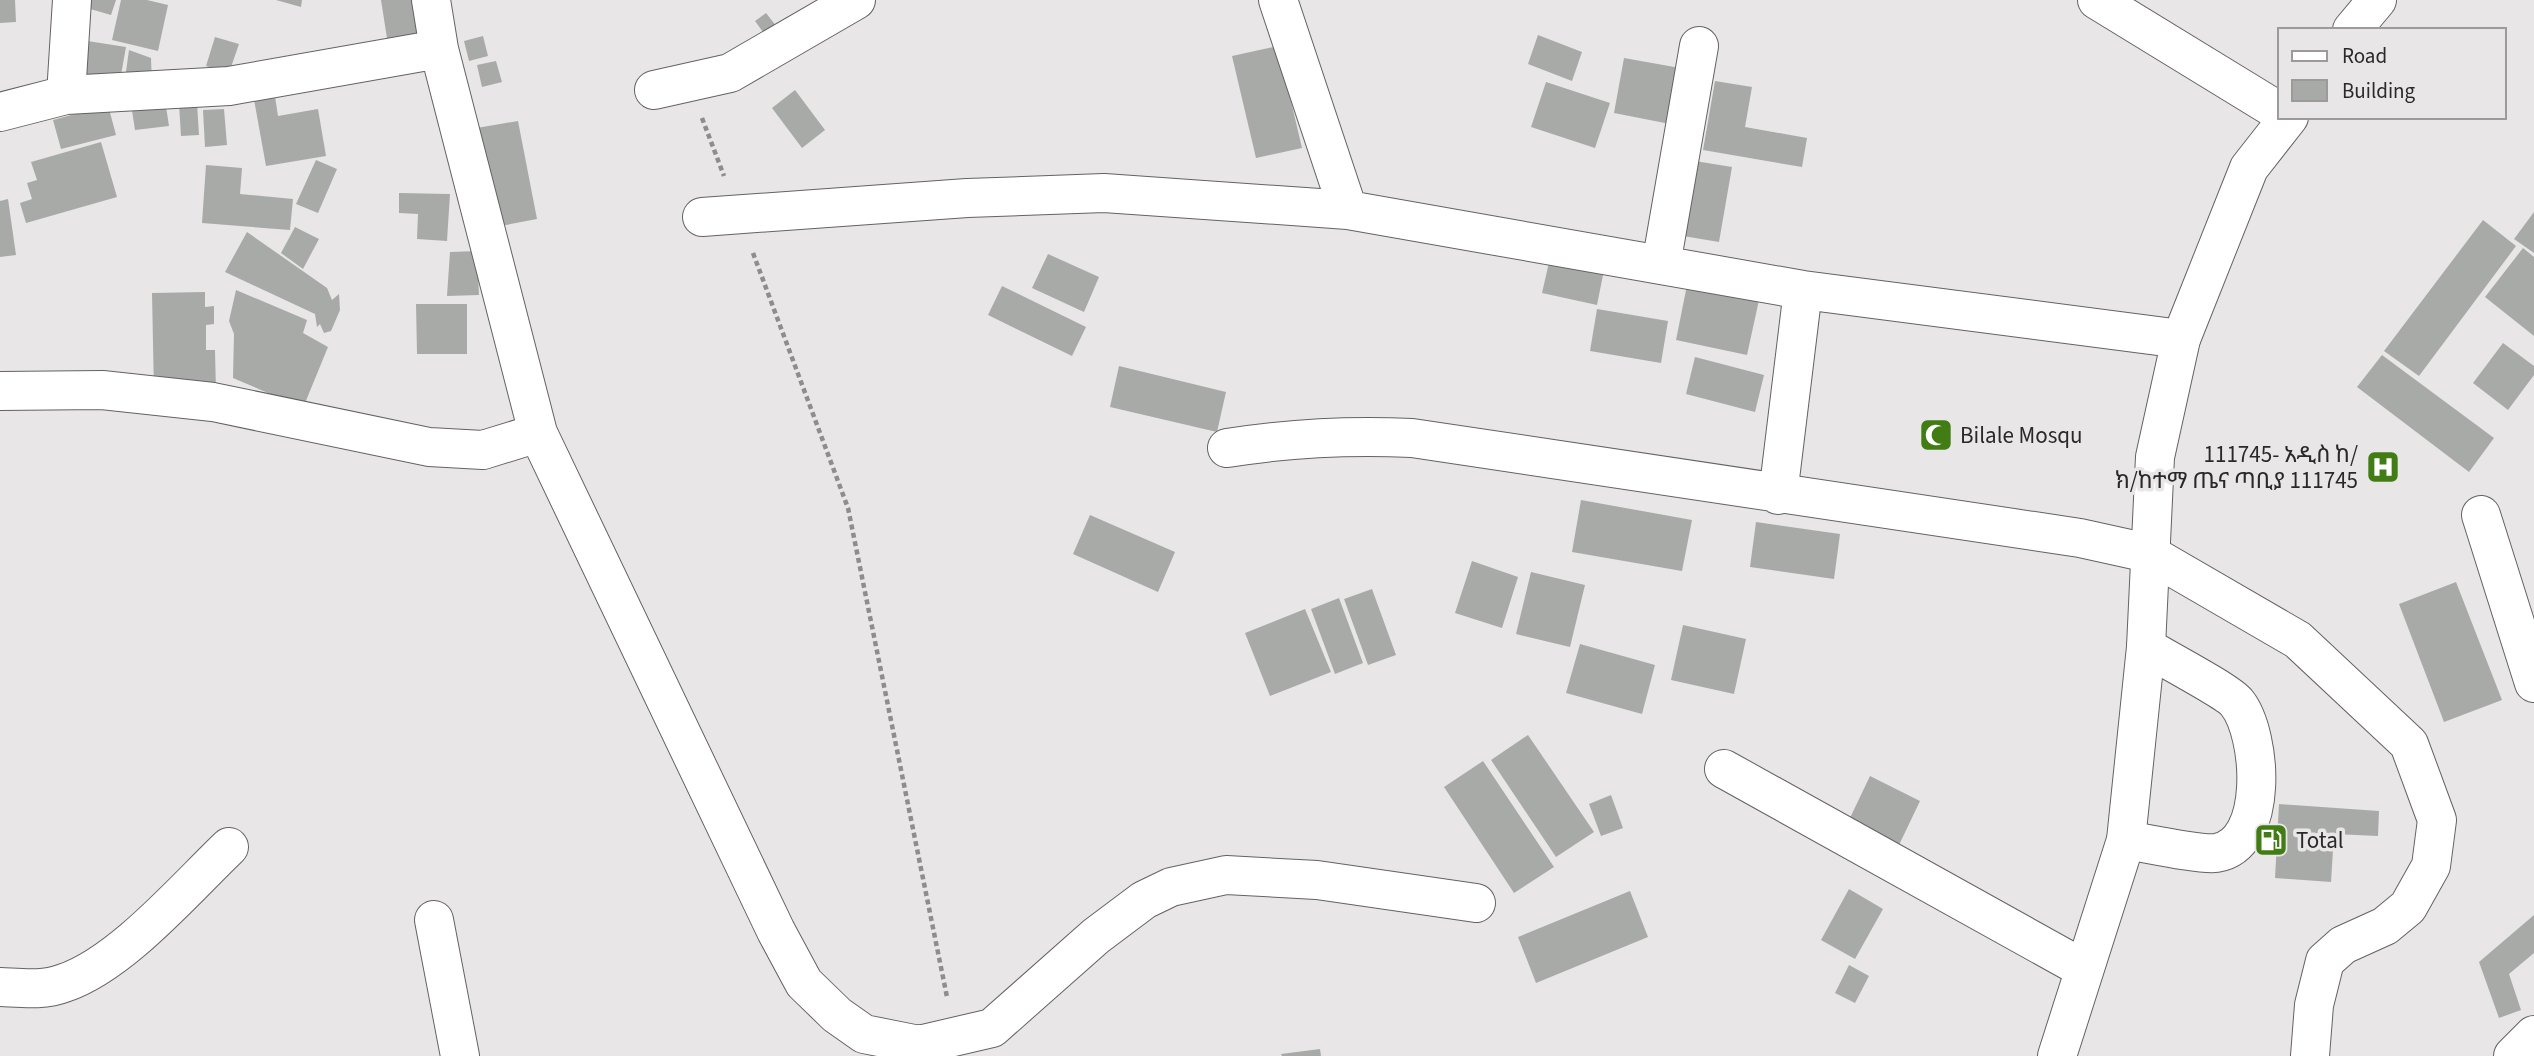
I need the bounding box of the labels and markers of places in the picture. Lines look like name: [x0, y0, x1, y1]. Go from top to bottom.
mosque icon: Bilale Mosqu: [1917, 416, 1955, 454]
place label: Bilale Mosqu: [1960, 419, 2083, 452]
place label: 111745- አዲስ ከ/ ክ/ከተማ ጤና ጣቢያ 111745: [2115, 438, 2358, 497]
hospital icon: 111745- አዲስ ከ/ ክ/ከተማ ጤና ጣቢያ 111745: [2364, 448, 2402, 486]
fuel station icon: Total: [2252, 821, 2290, 859]
place label: Total: [2296, 824, 2344, 857]

